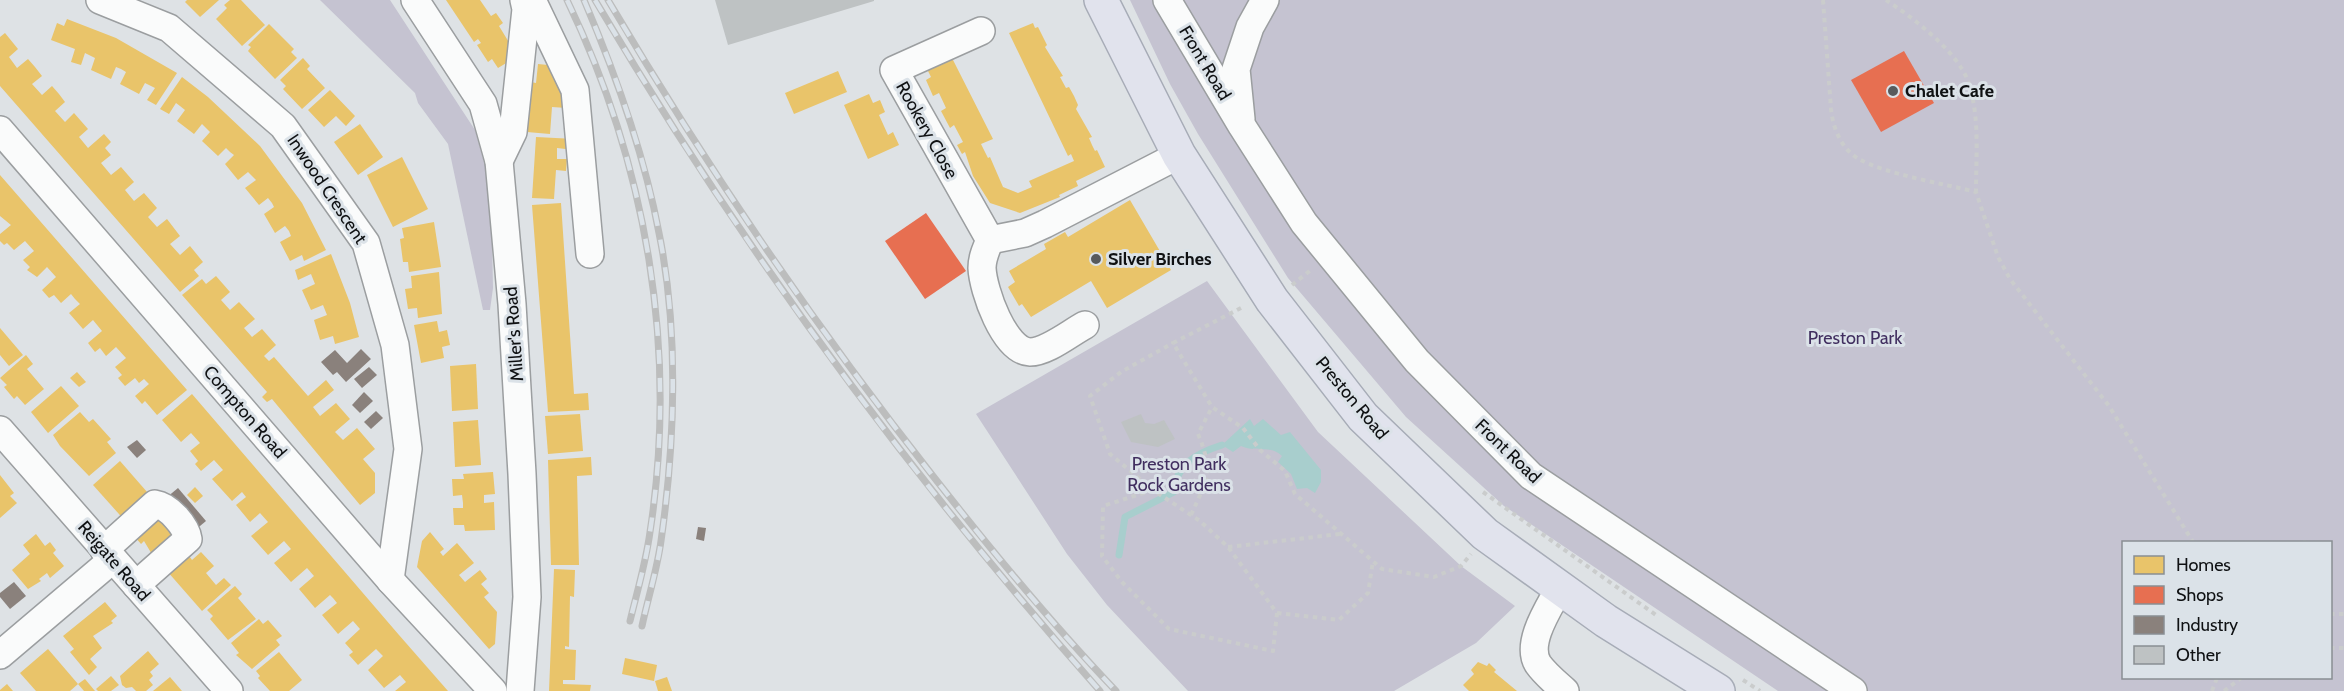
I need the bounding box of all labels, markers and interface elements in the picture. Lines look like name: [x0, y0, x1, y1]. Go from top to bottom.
street label: Front Road: [1174, 22, 1236, 104]
street label: Rookery Close: [891, 78, 963, 182]
place label: Chalet Cafe: [1905, 80, 1994, 102]
marker: Chalet Cafe: [1886, 84, 1900, 98]
street label: Inwood Crescent: [282, 130, 372, 248]
place label: Silver Birches: [1108, 248, 1212, 270]
marker: Silver Birches: [1089, 252, 1103, 266]
street label: Miller's Road: [500, 286, 528, 382]
park label: Preston Park: [1808, 327, 1903, 349]
street label: Preston Road: [1311, 352, 1393, 444]
street label: Compton Road: [199, 361, 291, 463]
street label: Front Road: [1470, 414, 1546, 488]
park label: Preston Park Rock Gardens: [1127, 453, 1231, 496]
street label: Reigate Road: [73, 516, 155, 606]
legend: [2122, 541, 2332, 679]
text: Homes: [2176, 554, 2231, 576]
text: Shops: [2176, 584, 2224, 606]
text: Industry: [2176, 614, 2238, 636]
text: Other: [2176, 644, 2221, 666]

